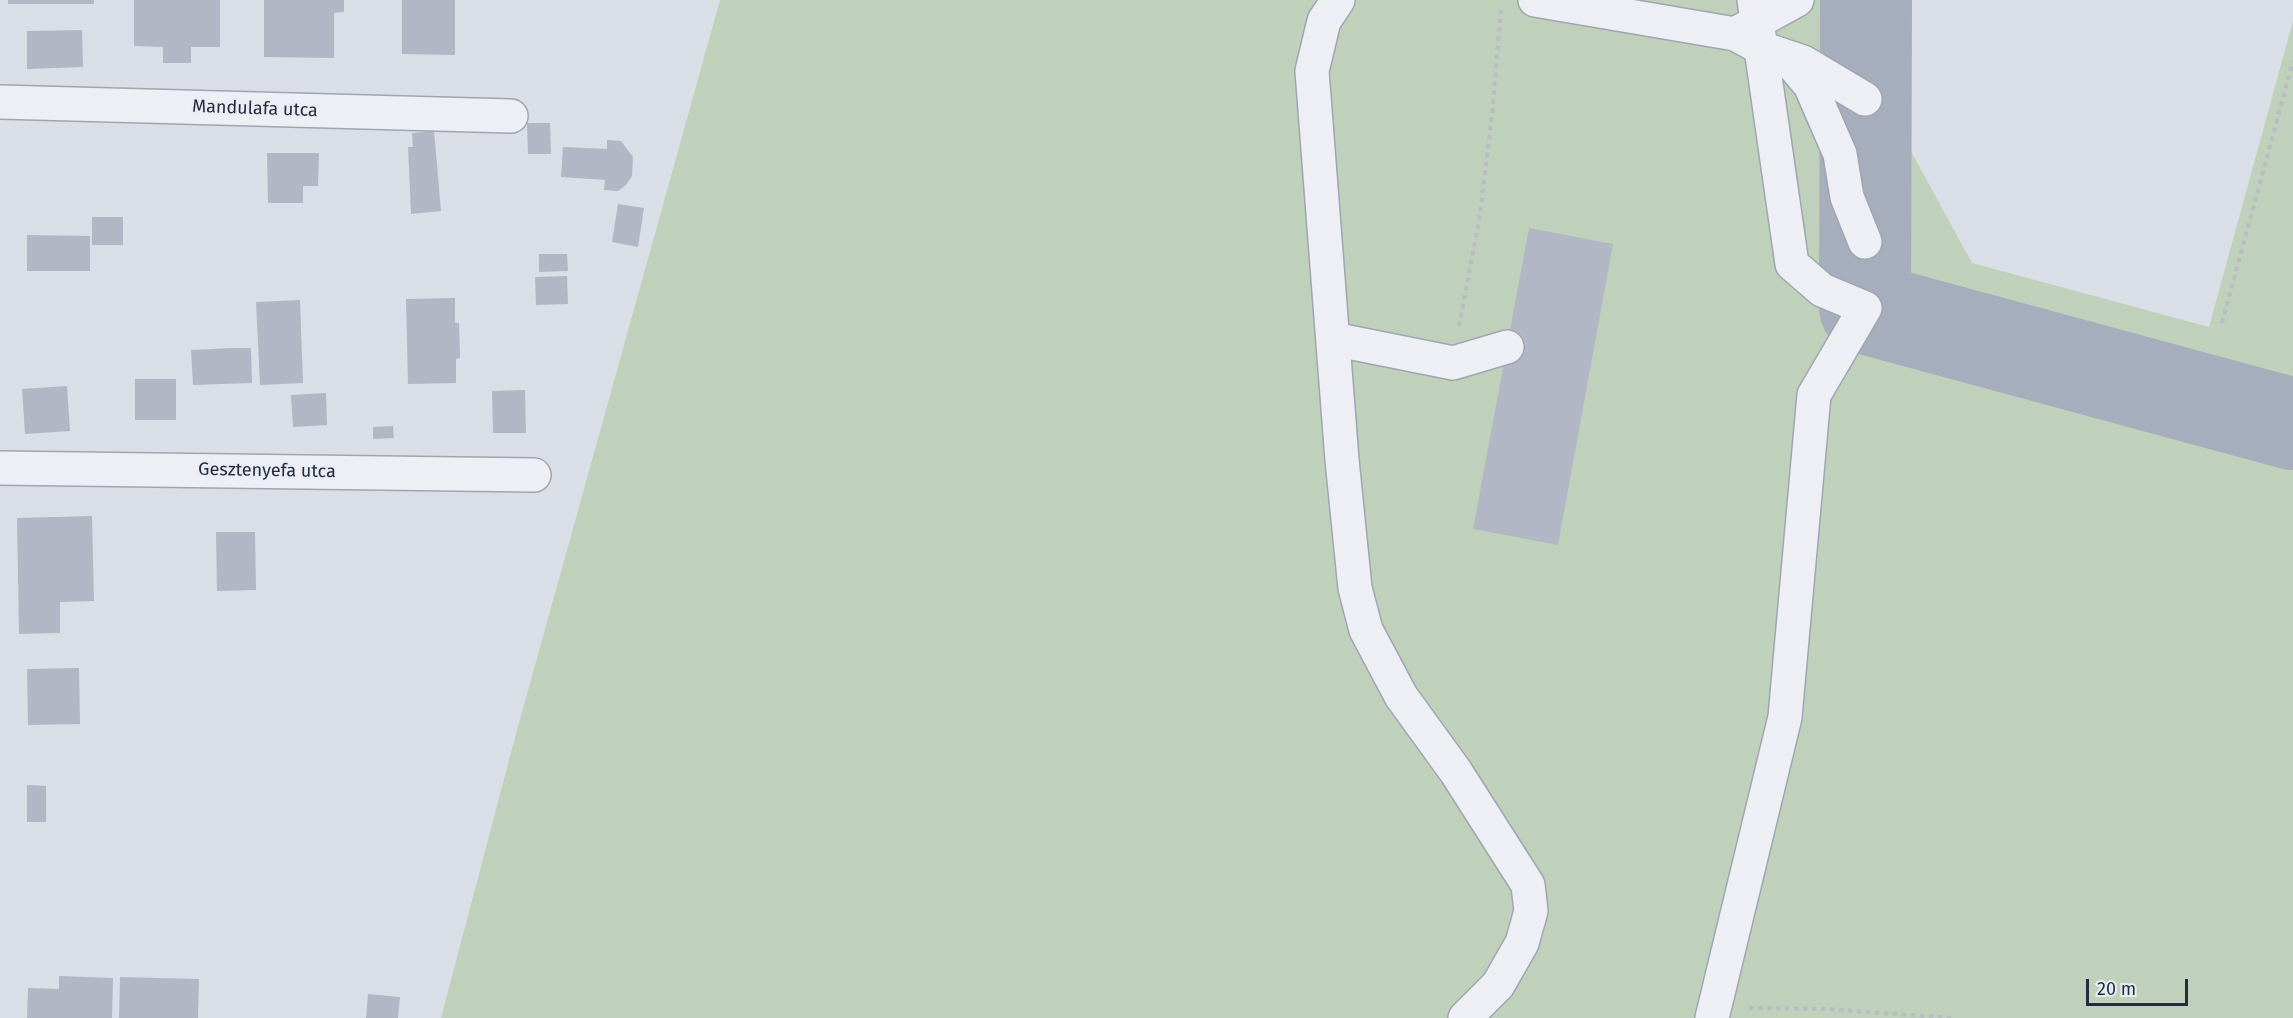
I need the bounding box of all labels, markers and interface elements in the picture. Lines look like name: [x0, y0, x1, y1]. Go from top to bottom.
street label: Mandulafa utca: [192, 96, 318, 122]
street label: Gesztenyefa utca: [198, 459, 336, 483]
scale bar: [2089, 967, 2191, 1005]
text: 20 m: [2097, 978, 2136, 1000]

